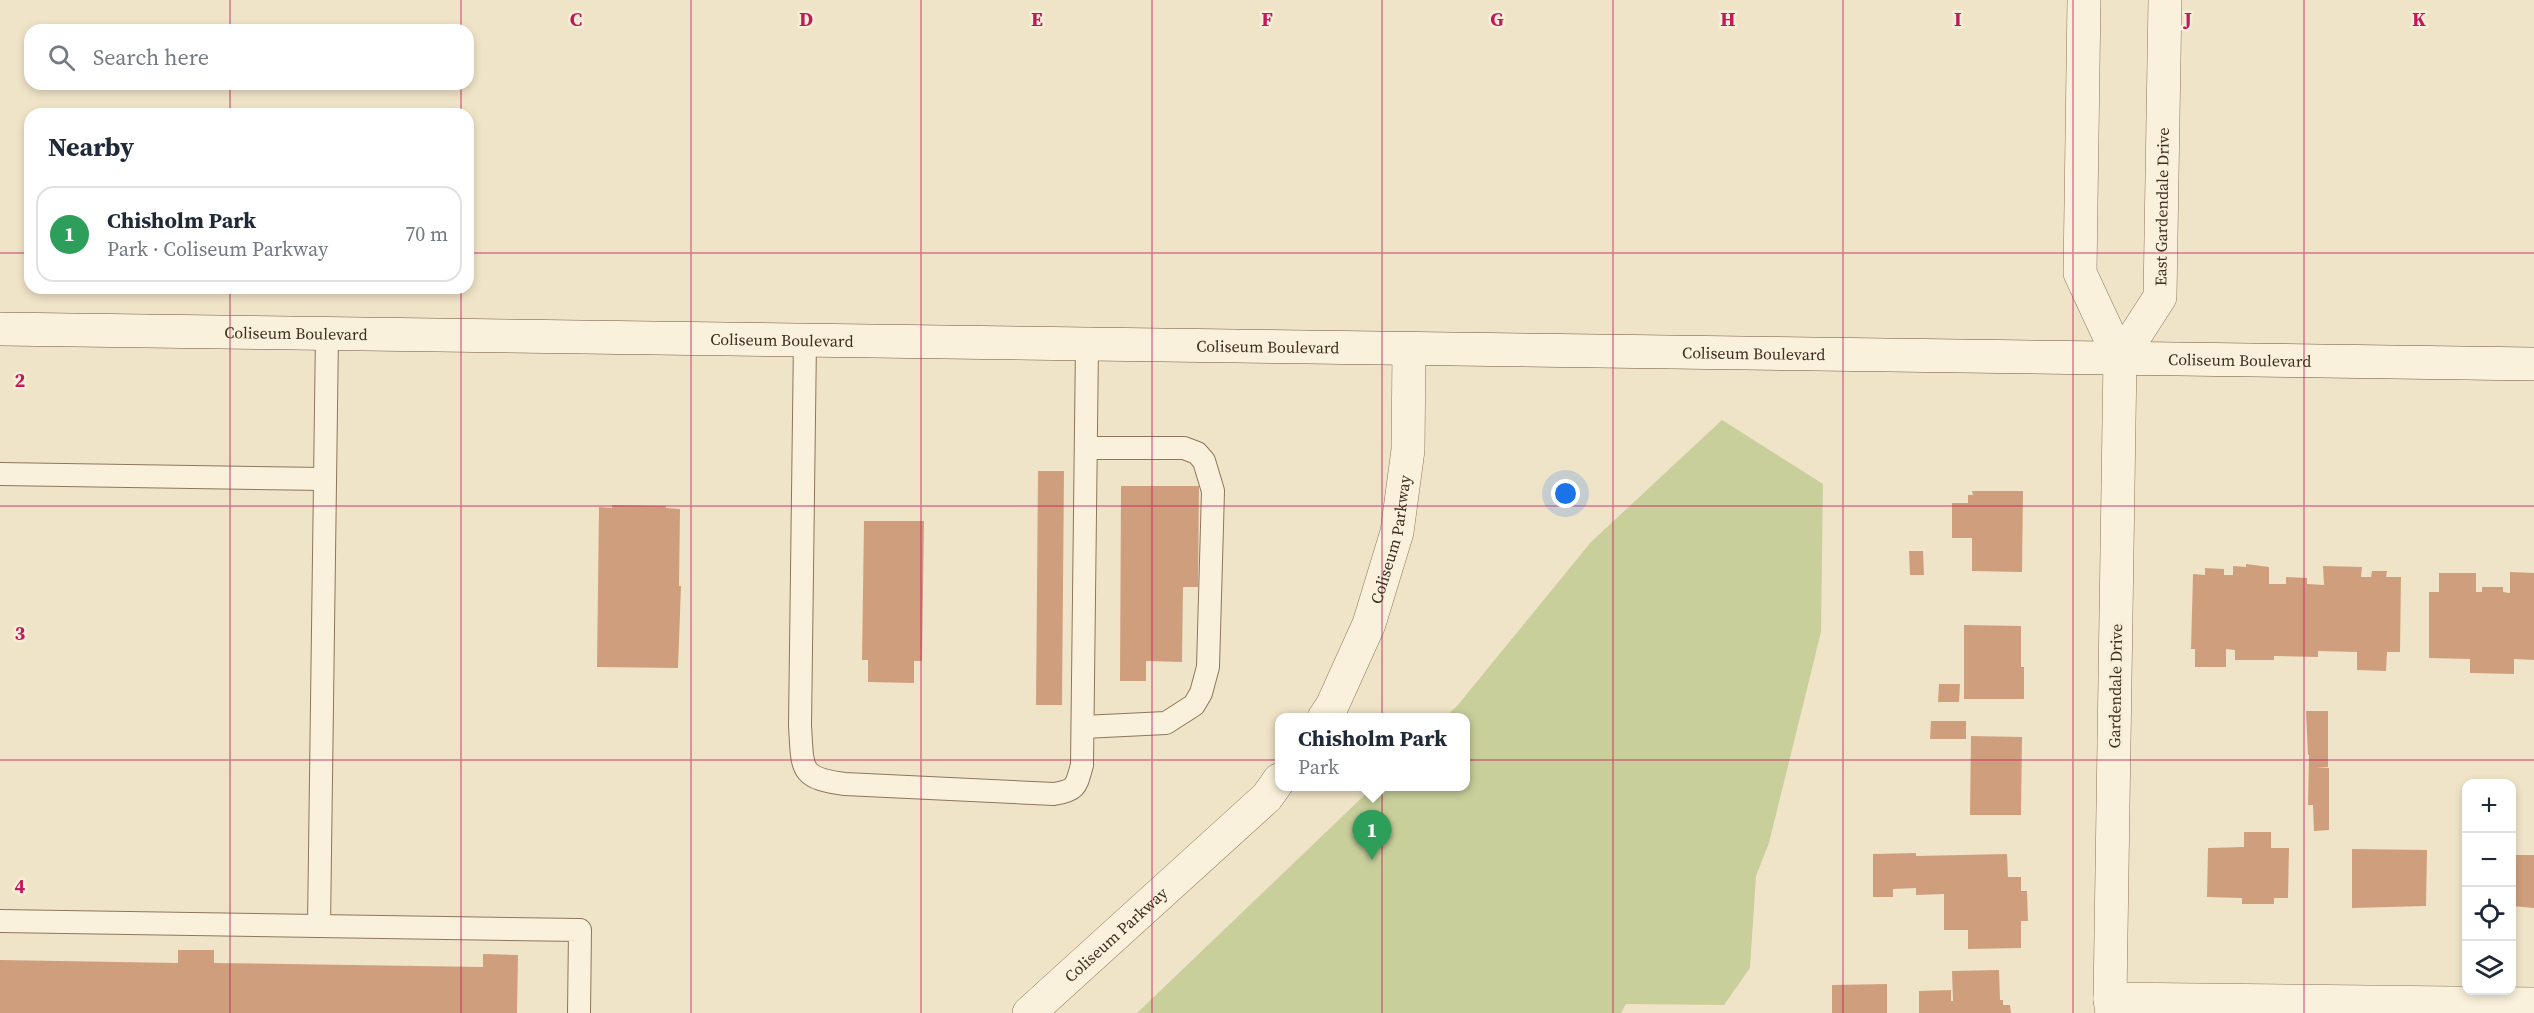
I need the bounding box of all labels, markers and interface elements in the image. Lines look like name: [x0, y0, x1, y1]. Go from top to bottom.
text: C: [570, 5, 582, 33]
text: D: [799, 5, 813, 33]
text: E: [1031, 5, 1043, 33]
text: F: [1261, 5, 1273, 33]
text: G: [1490, 5, 1504, 33]
text: H: [1720, 5, 1736, 33]
text: I: [1954, 5, 1962, 33]
text: J: [2182, 5, 2192, 33]
text: K: [2412, 5, 2426, 33]
search box: [24, 24, 474, 90]
icon: search: [45, 41, 78, 74]
text: Search here: [93, 42, 209, 72]
street label: East Gardendale Drive: [2149, 127, 2174, 286]
text: Nearby: [48, 129, 134, 165]
text: Chisholm Park: [107, 205, 256, 235]
text: 1: [64, 220, 75, 248]
text: 70 m: [405, 220, 448, 248]
text: Park · Coliseum Parkway: [107, 235, 328, 263]
street label: Coliseum Boulevard: [224, 321, 368, 345]
street label: Coliseum Boulevard: [710, 328, 854, 352]
street label: Coliseum Boulevard: [1196, 335, 1340, 359]
street label: Coliseum Boulevard: [1682, 341, 1826, 365]
street label: Coliseum Boulevard: [2168, 348, 2312, 372]
text: 2: [15, 366, 26, 394]
street label: Coliseum Parkway: [1365, 473, 1416, 606]
your location: [1551, 479, 1580, 508]
text: 3: [15, 619, 26, 647]
street label: Gardendale Drive: [2103, 623, 2127, 749]
popup: [1275, 713, 1470, 791]
text: Chisholm Park: [1298, 723, 1447, 753]
text: Park: [1298, 753, 1339, 781]
map controls: [2462, 779, 2516, 995]
button: +: [2462, 779, 2516, 833]
pin: 1: [1352, 810, 1392, 860]
button: −: [2462, 833, 2516, 887]
text: 4: [15, 872, 26, 900]
street label: Coliseum Parkway: [1059, 881, 1172, 987]
button: locate: [2462, 887, 2516, 941]
button: layers: [2462, 941, 2516, 995]

